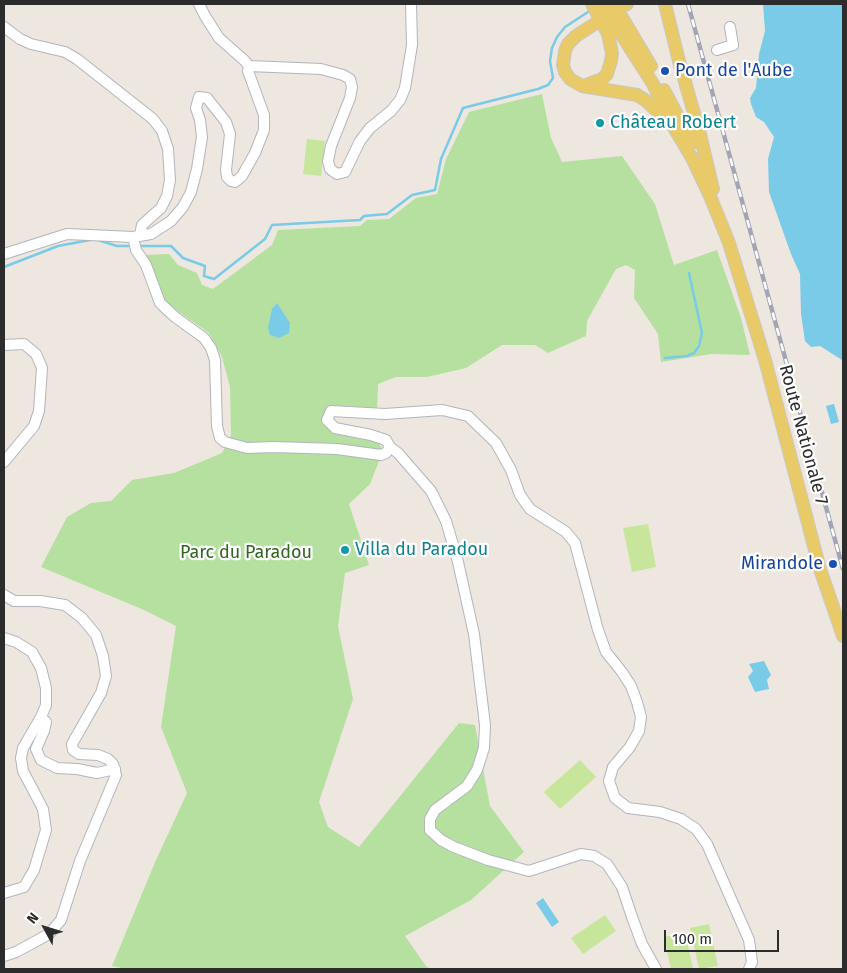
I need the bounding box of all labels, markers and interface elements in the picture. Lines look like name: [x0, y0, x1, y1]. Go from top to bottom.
place label: Pont de l'Aube: [675, 60, 792, 82]
marker: Pont de l'Aube: [659, 65, 671, 77]
place label: Château Robert: [610, 112, 736, 134]
marker: Château Robert: [594, 117, 606, 129]
street label: Route Nationale 7: [774, 362, 832, 508]
place label: Villa du Paradou: [355, 539, 488, 561]
park label: Parc du Paradou: [180, 542, 312, 564]
marker: Villa du Paradou: [339, 544, 351, 556]
place label: Mirandole: [741, 553, 823, 575]
marker: Mirandole: [827, 558, 839, 570]
north arrow: [20, 903, 70, 953]
text: N: [23, 909, 42, 927]
scale bar: [667, 920, 782, 952]
text: 100 m: [672, 930, 712, 948]

